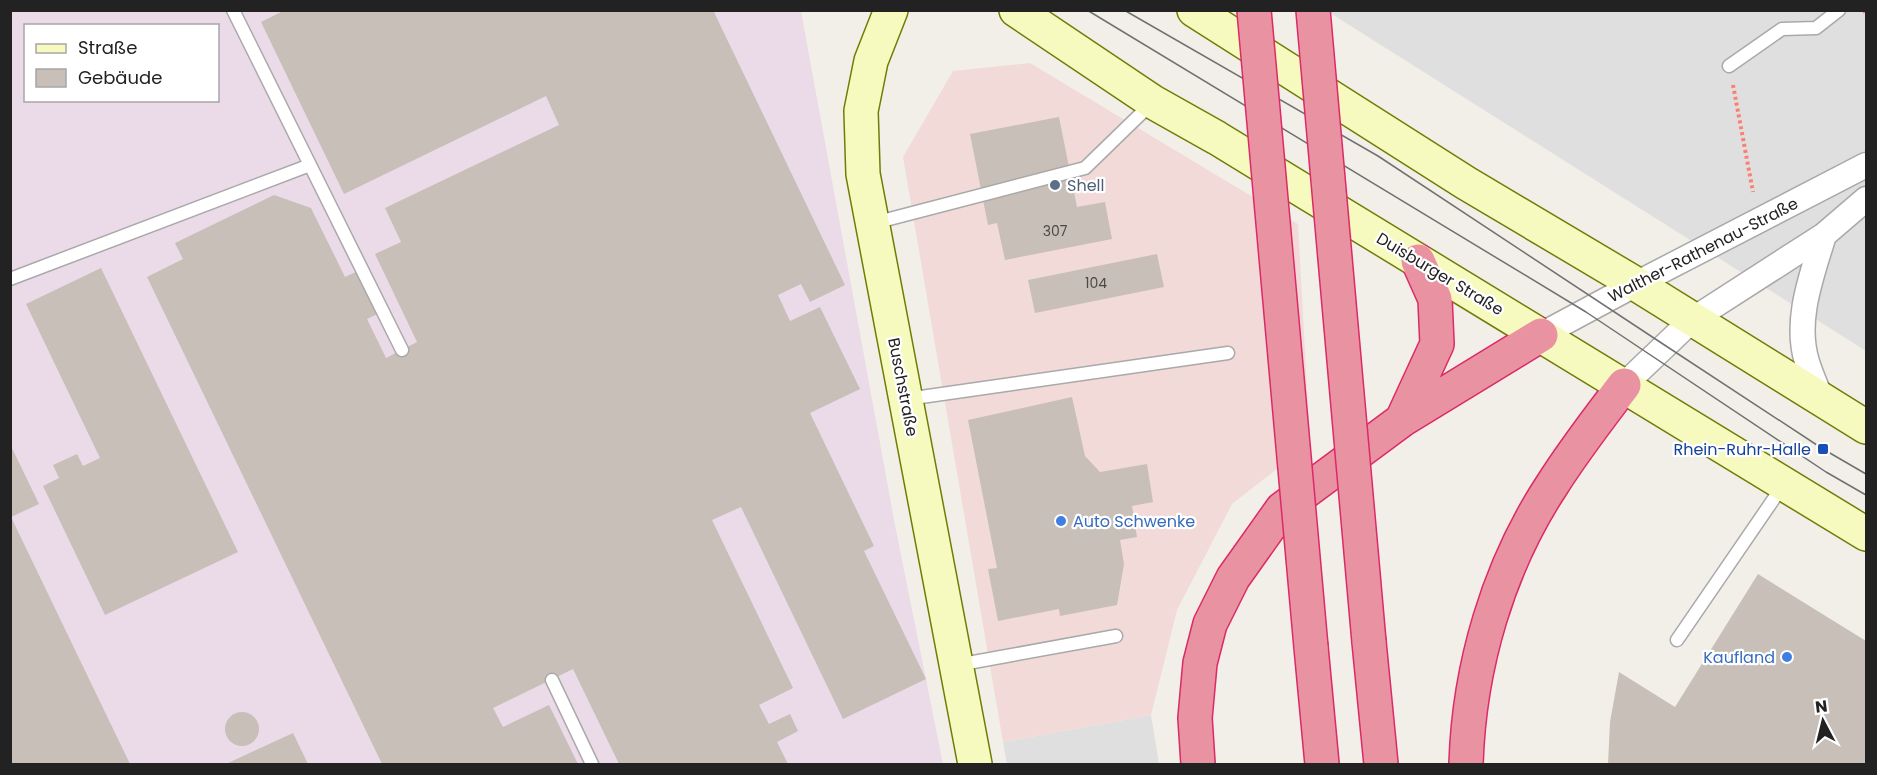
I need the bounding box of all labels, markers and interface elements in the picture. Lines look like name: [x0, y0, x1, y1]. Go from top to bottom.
legend: [24, 24, 219, 102]
text: Straße: [78, 35, 137, 60]
text: Gebäude: [78, 65, 162, 90]
place label: Shell: [1067, 174, 1104, 197]
marker: Shell: [1048, 178, 1062, 192]
street label: Walther-Rathenau-Straße: [1604, 192, 1802, 308]
house number: 307: [1043, 221, 1068, 241]
street label: Duisburger Straße: [1372, 227, 1508, 321]
house number: 104: [1085, 273, 1107, 293]
street label: Buschstraße: [882, 336, 924, 438]
place label: Rhein-Ruhr-Halle: [1673, 438, 1811, 461]
marker: Rhein-Ruhr-Halle: [1816, 442, 1830, 456]
place label: Auto Schwenke: [1073, 510, 1195, 533]
marker: Auto Schwenke: [1054, 514, 1068, 528]
place label: Kaufland: [1703, 646, 1775, 669]
marker: Kaufland: [1780, 650, 1794, 664]
north arrow: [1793, 691, 1853, 751]
text: N: [1814, 694, 1829, 719]

